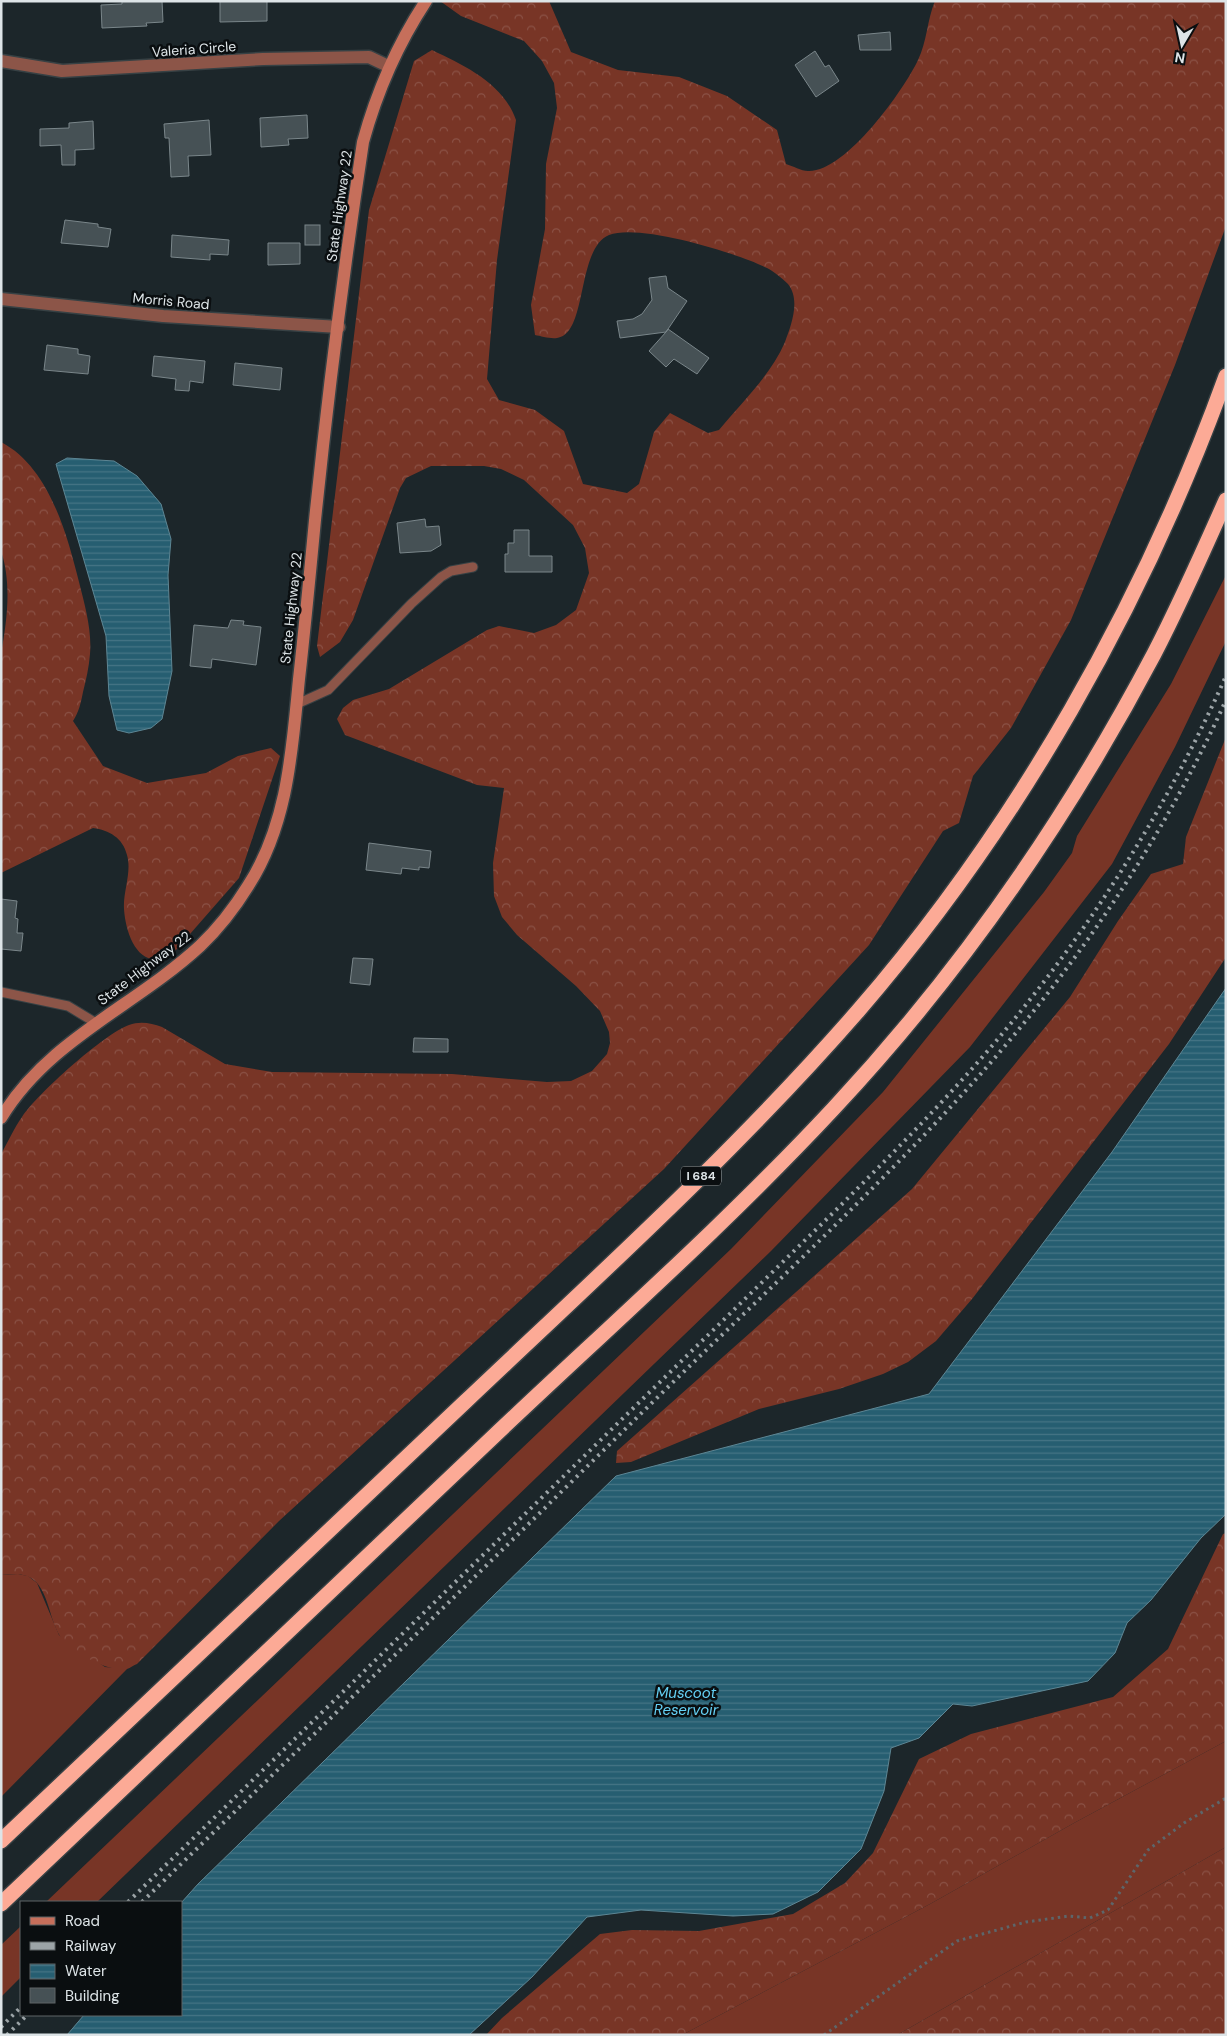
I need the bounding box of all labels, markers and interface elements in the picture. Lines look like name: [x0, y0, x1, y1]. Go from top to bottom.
north arrow: [1157, 20, 1207, 70]
street label: Valeria Circle: [151, 37, 237, 61]
text: N: [1174, 48, 1186, 68]
street label: State Highway 22: [322, 149, 356, 263]
street label: Morris Road: [132, 289, 210, 313]
street label: State Highway 22: [276, 551, 306, 665]
street label: State Highway 22: [94, 927, 194, 1009]
road number: I 684: [681, 1166, 721, 1186]
water label: Muscoot Reservoir: [654, 1683, 719, 1720]
legend: [20, 1901, 182, 2016]
text: Road: [65, 1911, 100, 1931]
text: Railway: [65, 1936, 117, 1956]
text: Water: [65, 1961, 107, 1981]
text: Building: [65, 1986, 120, 2006]

